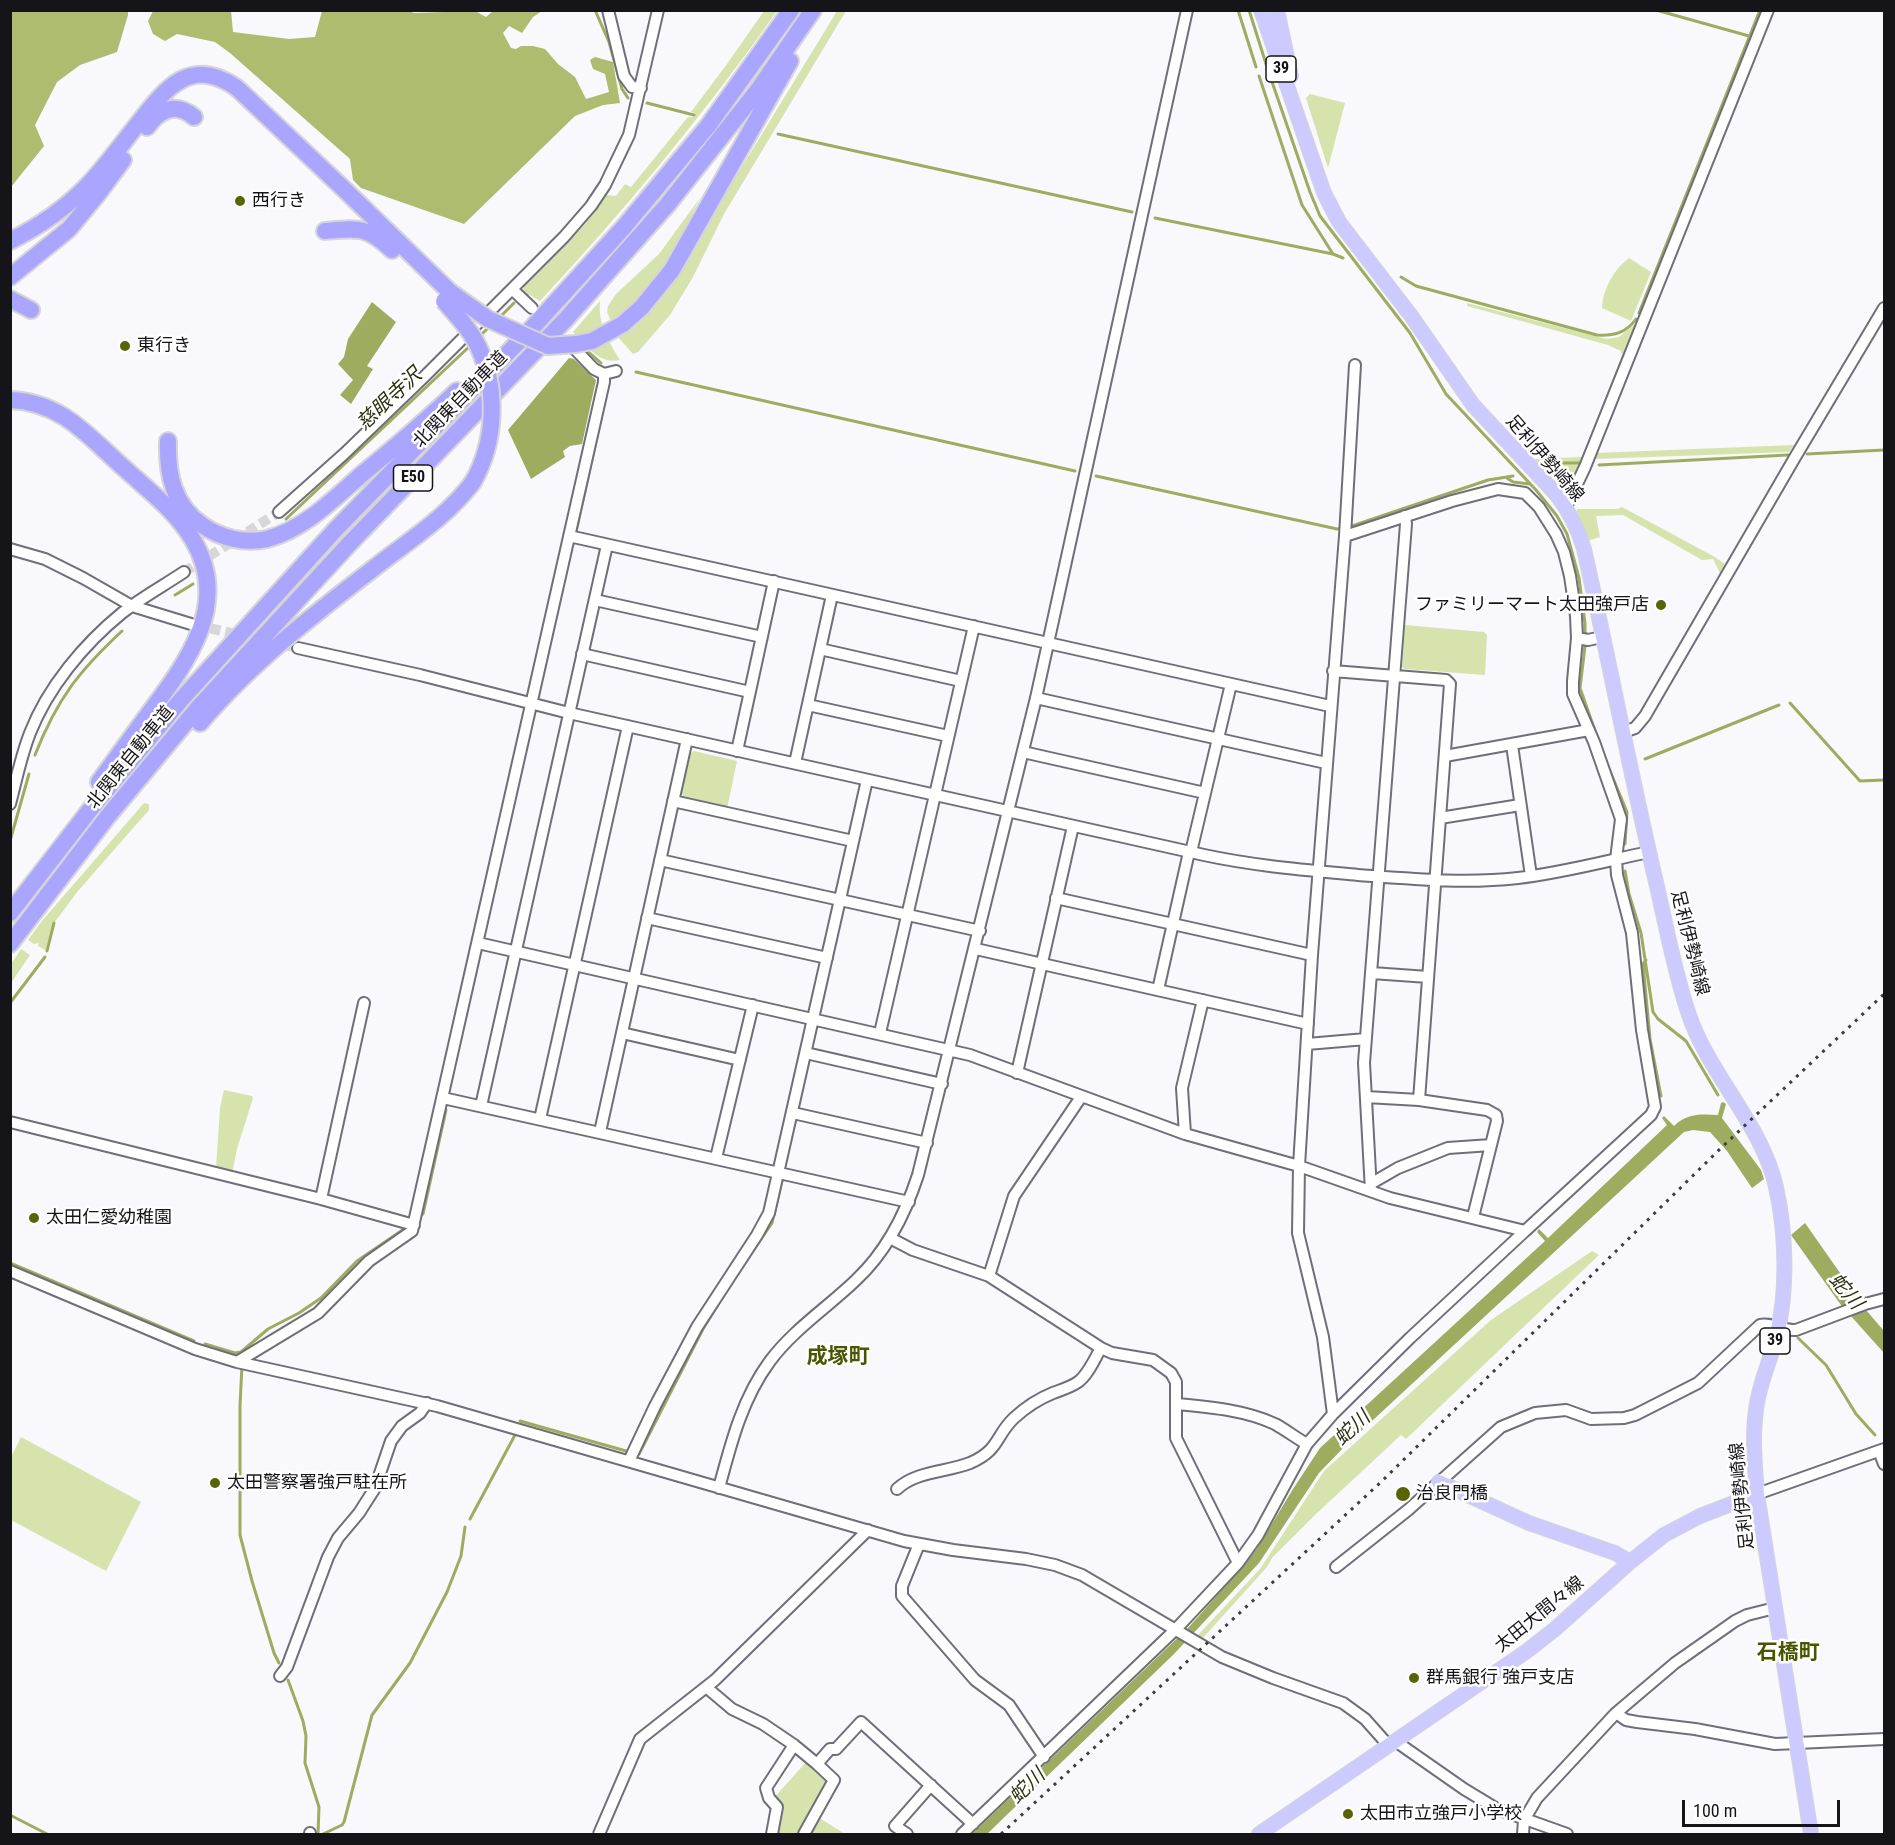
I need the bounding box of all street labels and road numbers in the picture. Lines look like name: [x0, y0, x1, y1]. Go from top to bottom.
road number: 39: [1266, 56, 1296, 82]
street label: 北関東自動車道: [409, 347, 513, 453]
street label: 足利伊勢崎線: [1500, 411, 1588, 507]
road number: E50: [394, 465, 432, 491]
street label: 北関東自動車道: [83, 702, 179, 814]
street label: 足利伊勢崎線: [1665, 888, 1713, 998]
road number: 39: [1760, 1328, 1790, 1354]
street label: 足利伊勢崎線: [1727, 1441, 1759, 1551]
street label: 太田大間々線: [1491, 1573, 1589, 1657]

